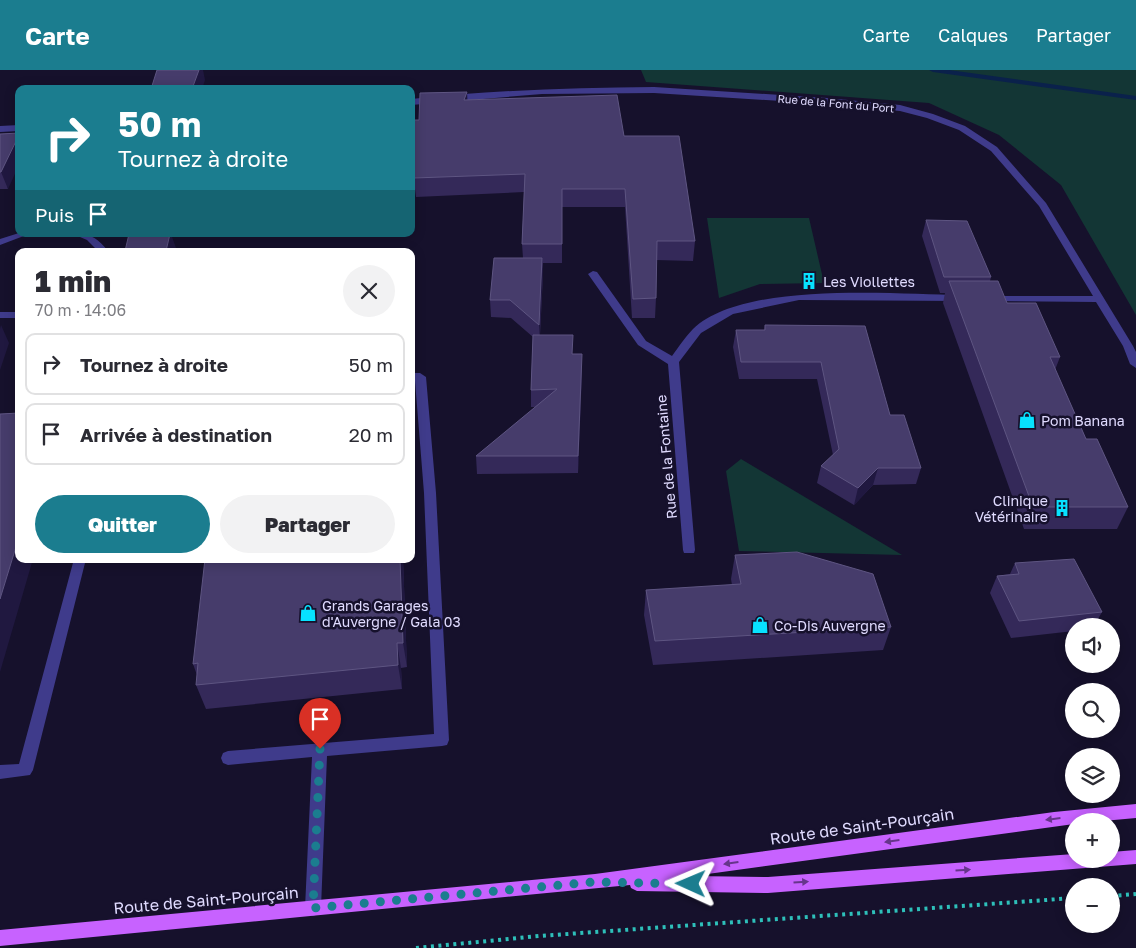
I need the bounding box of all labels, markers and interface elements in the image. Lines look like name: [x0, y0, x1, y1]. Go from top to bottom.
text: Carte: [25, 21, 90, 50]
text: Carte: [863, 24, 910, 46]
text: Calques: [938, 24, 1008, 46]
text: Partager: [1036, 24, 1111, 46]
street label: Rue de la Font du Port: [777, 91, 895, 115]
text: 50 m: [118, 103, 201, 145]
icon: right: [35, 105, 100, 170]
text: Tournez à droite: [118, 145, 288, 172]
icon: arrive: [84, 200, 112, 228]
text: Puis: [35, 203, 74, 226]
text: 1 min: [35, 263, 111, 299]
button: close: [343, 265, 395, 317]
building icon: Les Viollettes: [799, 271, 819, 291]
place label: Les Viollettes: [823, 273, 915, 290]
text: 70 m · 14:06: [35, 300, 126, 320]
icon: right: [37, 350, 65, 378]
text: Tournez à droite: [80, 353, 228, 376]
text: 50 m: [349, 353, 393, 376]
street label: Rue de la Fontaine: [652, 394, 680, 520]
shop icon: Pom Banana: [1017, 410, 1037, 430]
place label: Pom Banana: [1041, 412, 1125, 429]
icon: arrive: [37, 420, 65, 448]
text: Arrivée à destination: [80, 423, 272, 446]
text: 20 m: [349, 423, 393, 446]
place label: Clinique Vétérinaire: [975, 492, 1048, 525]
button: Quitter: [35, 495, 210, 553]
button: Partager: [220, 495, 395, 553]
building icon: Clinique Vétérinaire: [1052, 498, 1072, 518]
place label: Grands Garages d'Auvergne / Gala 03: [322, 597, 461, 630]
shop icon: Grands Garages d'Auvergne / Gala 03: [298, 603, 318, 623]
shop icon: Co-Dis Auvergne: [750, 615, 770, 635]
place label: Co-Dis Auvergne: [774, 617, 886, 634]
map controls: [1065, 618, 1120, 933]
button: sound: [1065, 618, 1120, 673]
button: search: [1065, 683, 1120, 738]
pin: [299, 698, 341, 749]
icon: arrive: [306, 705, 334, 733]
button: layers: [1065, 748, 1120, 803]
street label: Route de Saint-Pourçain: [769, 803, 955, 849]
button: +: [1065, 813, 1120, 868]
one-way arrow: [1044, 815, 1060, 823]
one-way arrow: [883, 837, 899, 845]
position arrow: [664, 857, 716, 909]
one-way arrow: [722, 860, 738, 868]
one-way arrow: [955, 865, 971, 873]
one-way arrow: [793, 878, 809, 886]
button: −: [1065, 878, 1120, 933]
street label: Route de Saint-Pourçain: [113, 882, 299, 918]

